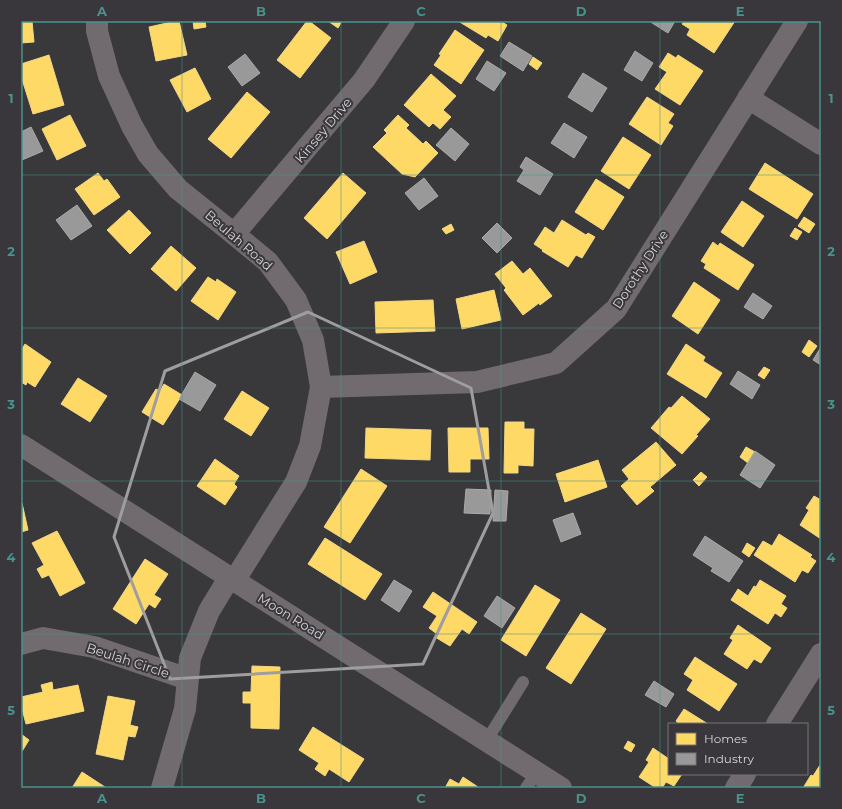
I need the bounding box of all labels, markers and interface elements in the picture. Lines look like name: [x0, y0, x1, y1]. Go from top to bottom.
text: A: [96, 3, 108, 19]
text: B: [256, 3, 266, 19]
text: C: [416, 3, 426, 19]
text: D: [576, 3, 587, 19]
text: E: [736, 3, 745, 19]
text: 1: [8, 90, 14, 106]
text: 1: [828, 90, 834, 106]
street label: Kinsey Drive: [291, 94, 355, 166]
street label: Beulah Road: [202, 206, 276, 274]
street label: Dorothy Drive: [609, 227, 671, 311]
text: 2: [7, 243, 15, 259]
text: 2: [827, 243, 835, 259]
text: 3: [6, 396, 15, 412]
text: 3: [826, 396, 835, 412]
text: 4: [7, 549, 16, 565]
text: 4: [827, 549, 836, 565]
street label: Moon Road: [255, 589, 327, 643]
street label: Beulah Circle: [85, 639, 172, 681]
text: 5: [7, 702, 15, 718]
text: 5: [827, 702, 835, 718]
legend: [668, 723, 808, 775]
text: Homes: [704, 731, 747, 746]
text: Industry: [704, 751, 754, 766]
text: A: [96, 790, 108, 806]
text: B: [256, 790, 266, 806]
text: C: [416, 790, 426, 806]
text: D: [576, 790, 587, 806]
text: E: [736, 790, 745, 806]

